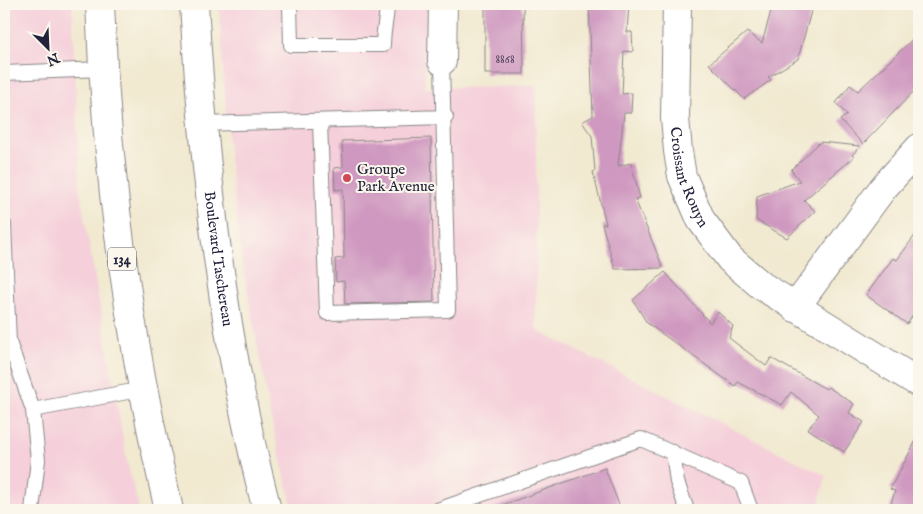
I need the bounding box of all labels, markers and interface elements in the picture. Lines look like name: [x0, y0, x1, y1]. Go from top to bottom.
north arrow: [22, 22, 72, 72]
text: N: [44, 48, 63, 70]
house number: 8868: [495, 52, 515, 67]
street label: Croissant Rouyn: [666, 126, 712, 231]
place label: Groupe Park Avenue: [357, 160, 435, 196]
marker: Groupe Park Avenue: [341, 172, 353, 184]
street label: Boulevard Taschereau: [200, 190, 237, 328]
road number: 134: [108, 248, 136, 270]

